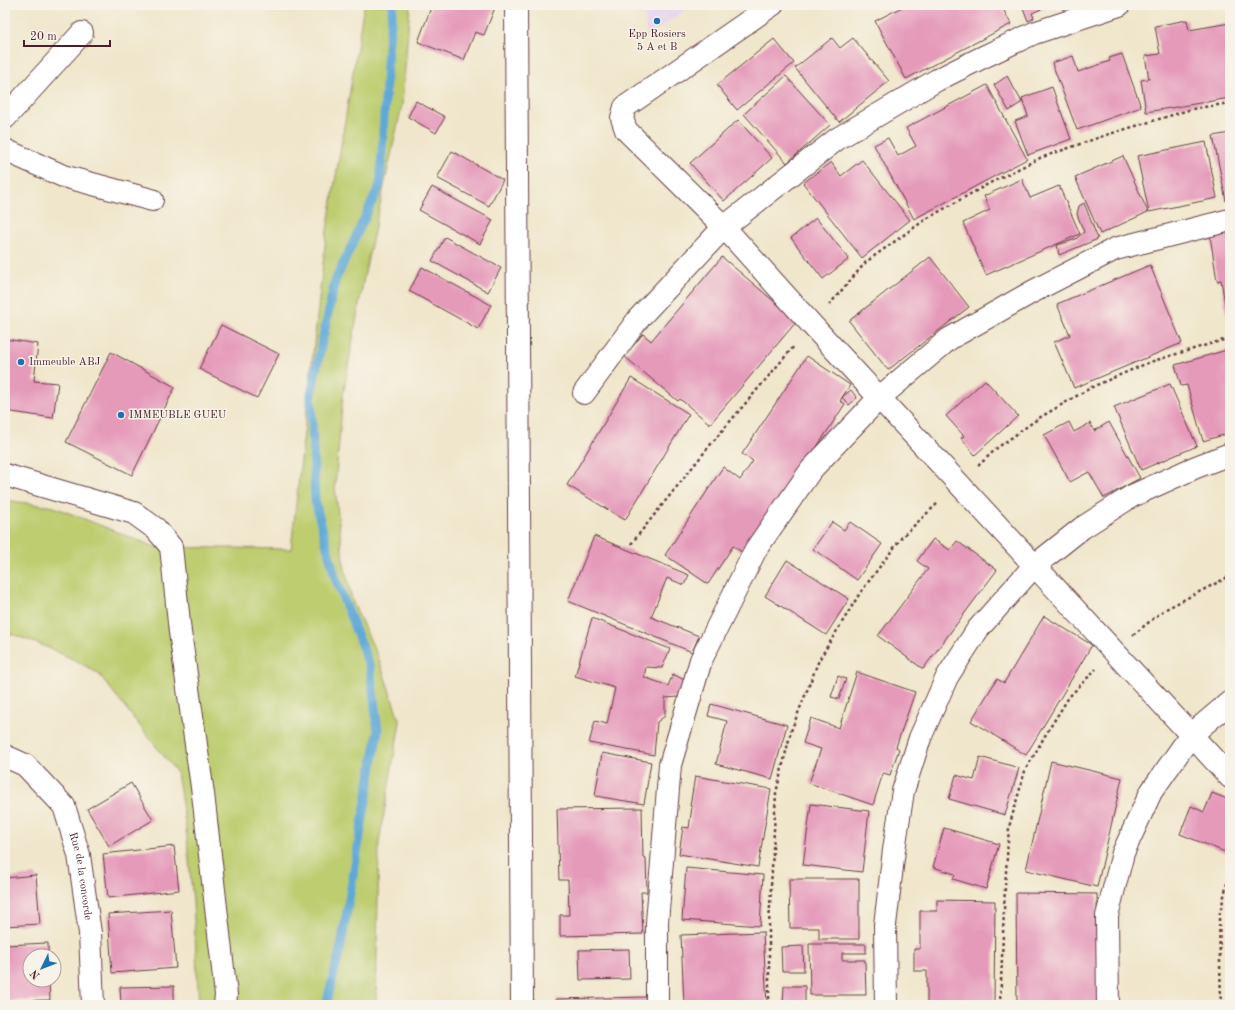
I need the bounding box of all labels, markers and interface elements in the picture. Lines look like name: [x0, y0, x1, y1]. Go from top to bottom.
marker: Epp Rosiers 5 A et B: [652, 16, 662, 26]
scale bar: [24, 22, 110, 48]
place label: Epp Rosiers 5 A et B: [628, 29, 686, 53]
text: 20 m: [30, 31, 57, 43]
marker: Immeuble ABJ: [16, 357, 26, 367]
place label: Immeuble ABJ: [29, 357, 100, 368]
marker: IMMEUBLE GUEU: [116, 410, 126, 420]
place label: IMMEUBLE GUEU: [129, 410, 227, 421]
street label: Rue de la concorde: [67, 831, 94, 921]
north arrow: [22, 948, 62, 988]
text: N: [28, 967, 43, 981]

